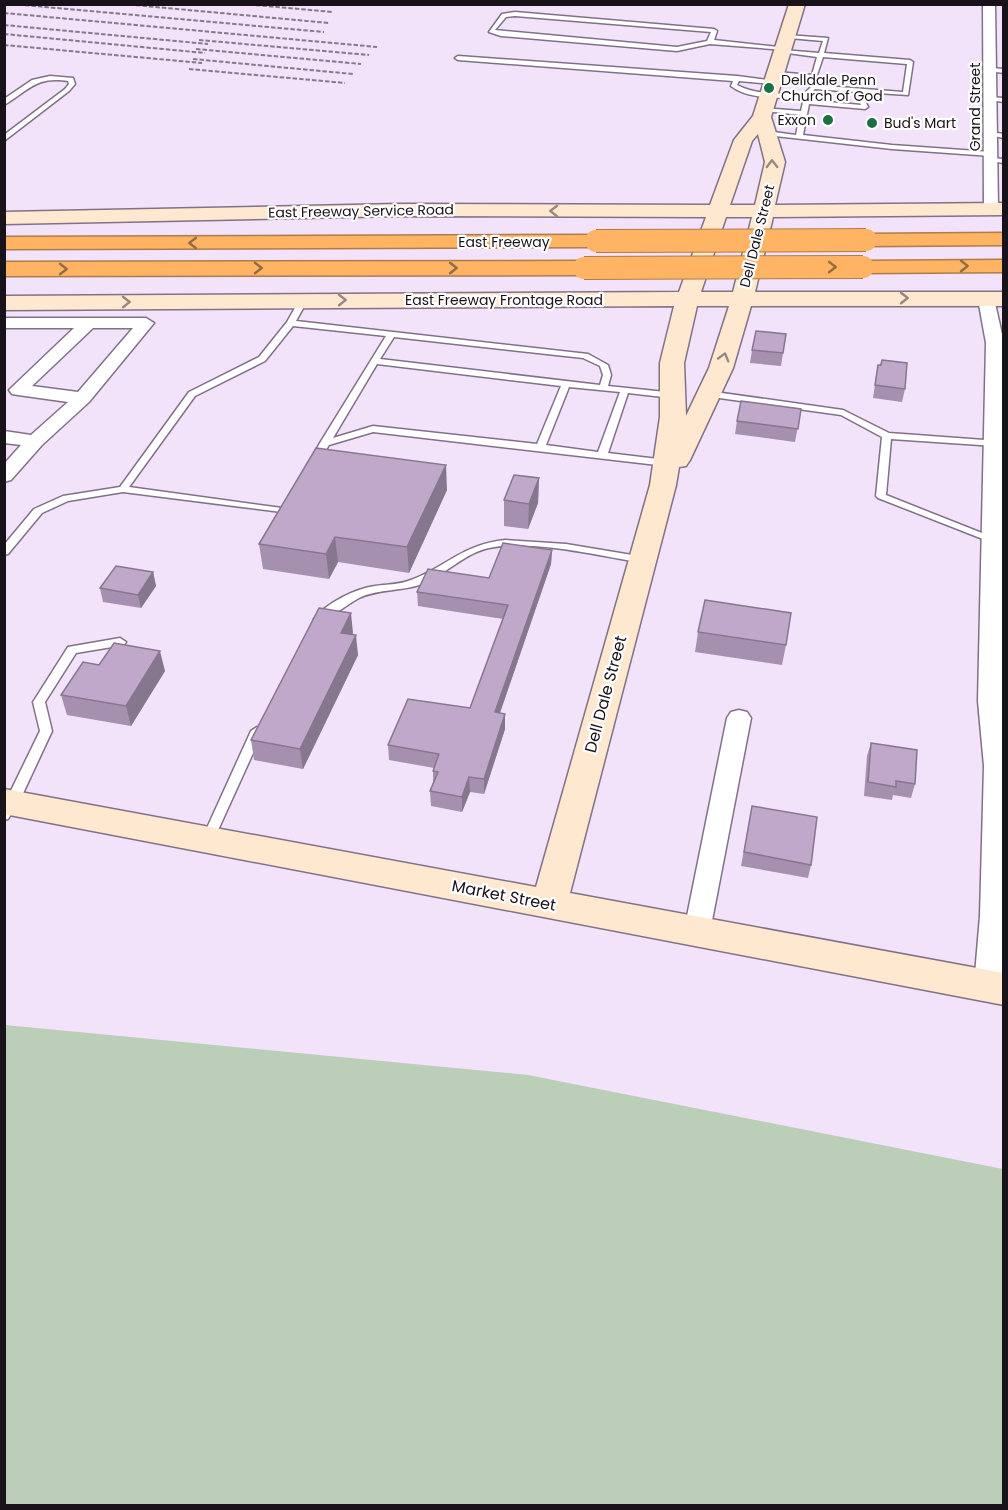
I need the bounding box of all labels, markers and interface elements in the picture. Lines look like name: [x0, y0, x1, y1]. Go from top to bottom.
street label: Grand Street: [965, 63, 985, 151]
place label: Delldale Penn Church of God: [781, 70, 883, 106]
marker: Delldale Penn Church of God: [762, 81, 776, 95]
place label: Exxon: [777, 110, 816, 130]
marker: Exxon: [821, 113, 835, 127]
place label: Bud's Mart: [884, 113, 956, 133]
marker: Bud's Mart: [865, 116, 879, 130]
one-way arrow: [766, 159, 779, 168]
street label: Dell Dale Street: [735, 182, 779, 290]
street label: East Freeway Service Road: [268, 199, 454, 223]
one-way arrow: [549, 205, 558, 217]
street label: East Freeway: [458, 232, 550, 252]
one-way arrow: [188, 237, 197, 249]
one-way arrow: [959, 260, 968, 272]
one-way arrow: [827, 261, 836, 273]
one-way arrow: [253, 262, 262, 274]
one-way arrow: [448, 262, 457, 274]
one-way arrow: [58, 263, 67, 275]
street label: East Freeway Frontage Road: [405, 290, 603, 310]
one-way arrow: [899, 292, 908, 304]
one-way arrow: [337, 294, 346, 306]
one-way arrow: [121, 296, 130, 308]
one-way arrow: [717, 352, 729, 362]
street label: Dell Dale Street: [579, 633, 632, 755]
street label: Market Street: [450, 874, 558, 917]

